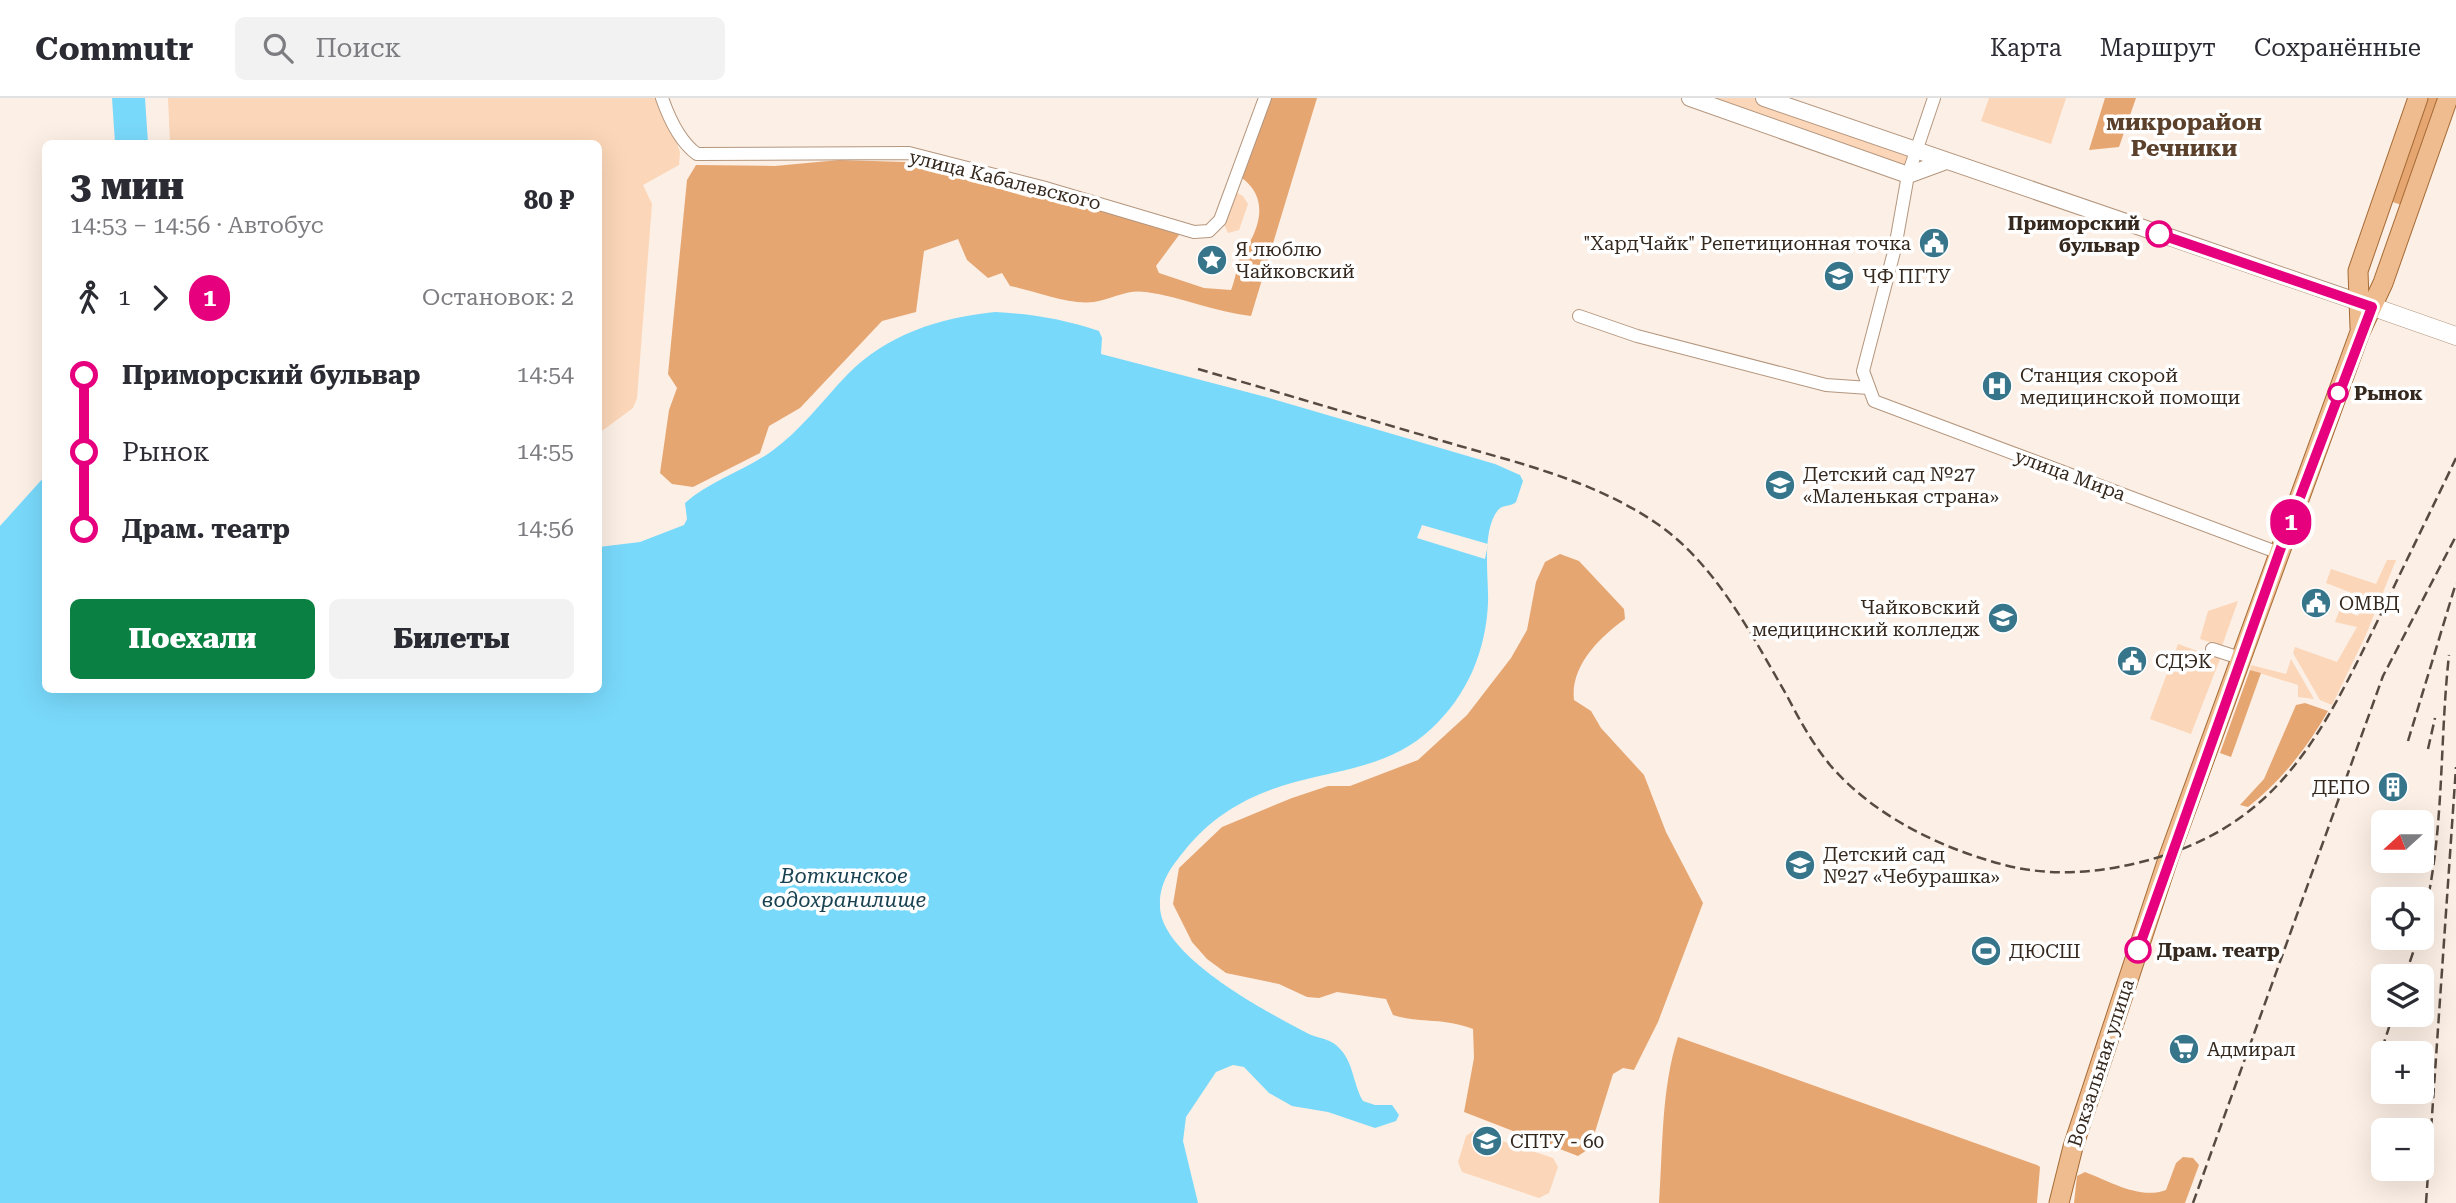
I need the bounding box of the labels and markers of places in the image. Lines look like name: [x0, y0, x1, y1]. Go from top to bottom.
place label: Приморский бульвар: [2008, 212, 2140, 257]
marker: Приморский бульвар: [2146, 221, 2172, 247]
public building icon: "ХардЧайк" Репетиционная точка: [1917, 226, 1951, 260]
place label: "ХардЧайк" Репетиционная точка: [1583, 232, 1912, 255]
place label: Я люблю Чайковский: [1235, 238, 1355, 283]
place icon: Я люблю Чайковский: [1195, 243, 1229, 277]
school or university icon: ЧФ ПГТУ: [1822, 259, 1856, 293]
place label: ЧФ ПГТУ: [1862, 265, 1951, 288]
place label: Станция скорой медицинской помощи: [2020, 364, 2241, 409]
hospital icon: Станция скорой медицинской помощи: [1980, 369, 2014, 403]
place label: Рынок: [2354, 382, 2423, 405]
marker: Рынок: [2328, 383, 2348, 403]
place label: Детский сад №27 «Маленькая страна»: [1803, 463, 1999, 508]
school or university icon: Детский сад №27 «Маленькая страна»: [1763, 468, 1797, 502]
public building icon: ОМВД: [2299, 586, 2333, 620]
place label: ОМВД: [2339, 592, 2400, 615]
place label: Чайковский медицинский колледж: [1752, 596, 1980, 641]
school or university icon: Чайковский медицинский колледж: [1986, 601, 2020, 635]
public building icon: СДЭК: [2115, 644, 2149, 678]
place label: СДЭК: [2155, 650, 2212, 673]
building icon: ДЕПО: [2376, 770, 2410, 804]
place label: ДЕПО: [2312, 776, 2370, 799]
place label: Детский сад №27 «Чебурашка»: [1823, 843, 2000, 888]
school or university icon: Детский сад №27 «Чебурашка»: [1783, 848, 1817, 882]
sports icon: ДЮСШ: [1969, 934, 2003, 968]
marker: Драм. театр: [2125, 937, 2151, 963]
place label: Драм. театр: [2157, 939, 2280, 962]
place label: ДЮСШ: [2009, 940, 2081, 963]
supermarket icon: Адмирал: [2167, 1032, 2201, 1066]
place label: Адмирал: [2207, 1038, 2296, 1061]
school or university icon: СПТУ - 60: [1470, 1124, 1504, 1158]
place label: СПТУ - 60: [1510, 1130, 1604, 1153]

